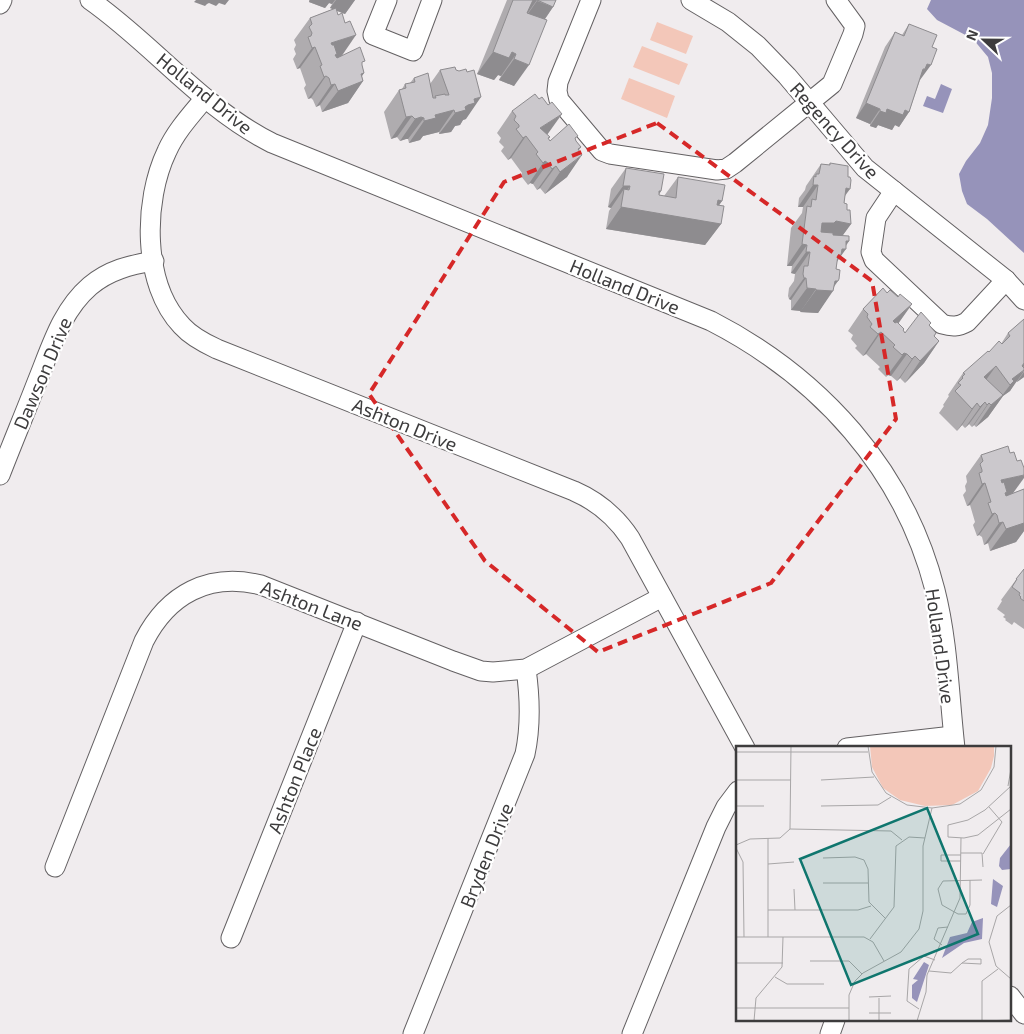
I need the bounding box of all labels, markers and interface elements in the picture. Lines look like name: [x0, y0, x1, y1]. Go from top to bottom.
north arrow: [959, 15, 1009, 65]
text: N: [962, 27, 981, 43]
street label: Holland Drive: [153, 47, 257, 139]
street label: Regency Drive: [786, 77, 884, 183]
street label: Holland Drive: [567, 254, 683, 318]
street label: Dawson Drive: [8, 313, 76, 433]
street label: Ashton Drive: [349, 393, 461, 455]
street label: Ashton Lane: [258, 575, 366, 635]
street label: Holland Drive: [922, 587, 960, 705]
street label: Ashton Place: [262, 724, 326, 836]
inset map: [736, 746, 1012, 1022]
street label: Bryden Drive: [455, 799, 517, 911]

